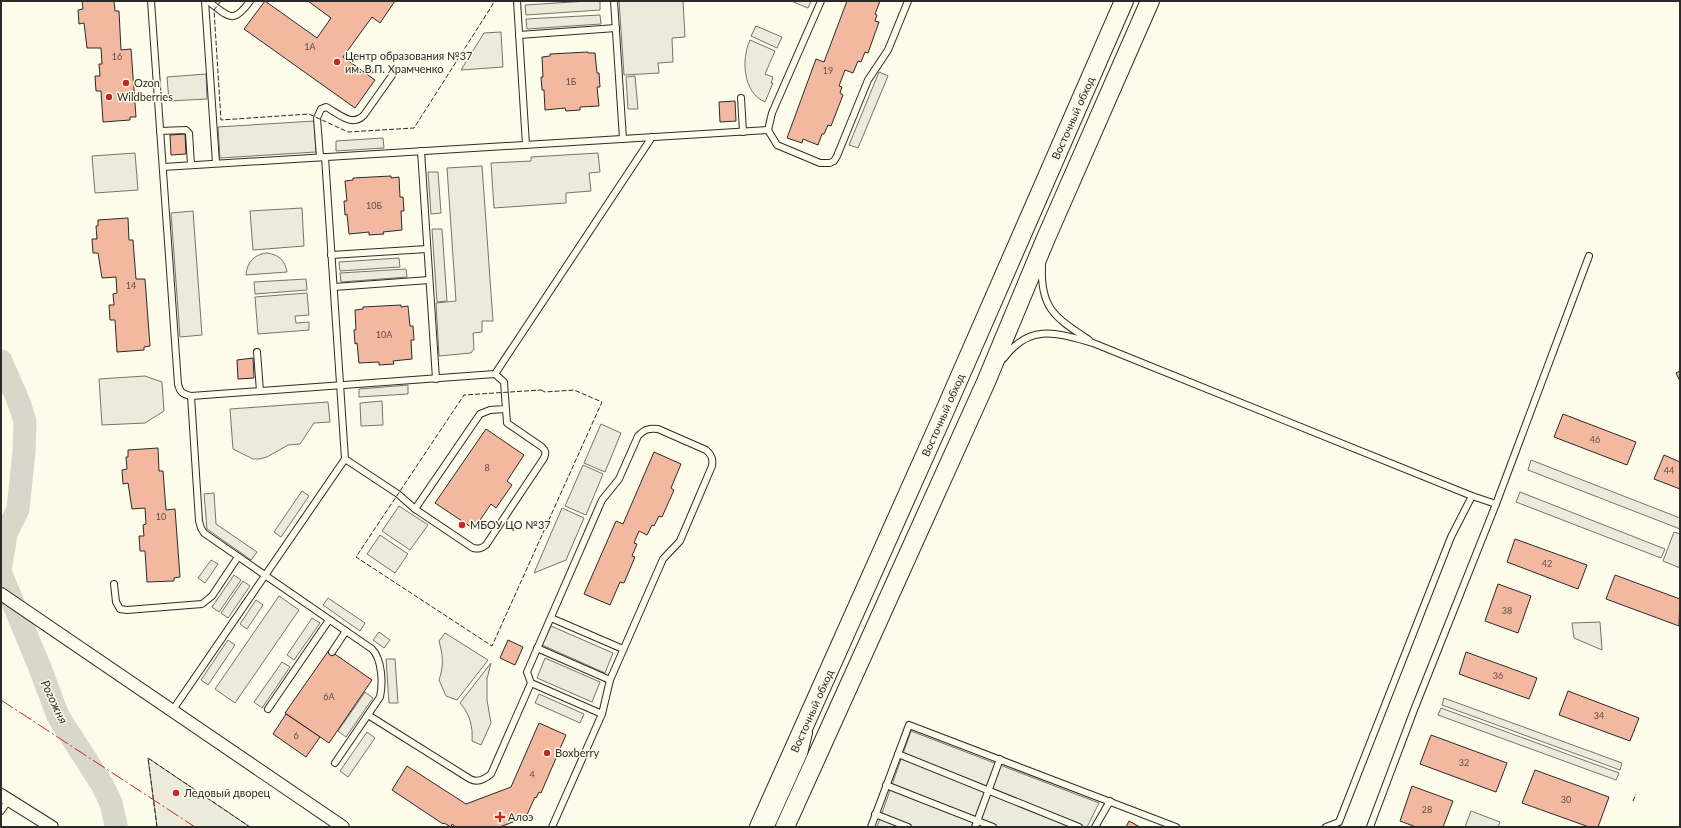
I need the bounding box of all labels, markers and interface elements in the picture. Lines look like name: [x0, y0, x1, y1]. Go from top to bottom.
house number: 1А: [304, 41, 317, 52]
place label: Центр образования №37 им. В.П. Храмченко: [345, 49, 472, 75]
house number: 16: [112, 51, 122, 62]
marker: Центр образования №37 им. В.П. Храмченко: [332, 57, 342, 67]
house number: 19: [823, 65, 833, 76]
street label: Восточный обход: [1048, 74, 1097, 161]
place label: Ozon: [134, 76, 160, 89]
house number: 1Б: [566, 76, 577, 87]
marker: Ozon: [121, 78, 131, 88]
place label: Wildberries: [117, 90, 173, 103]
marker: Wildberries: [104, 92, 114, 102]
house number: 10Б: [366, 200, 382, 211]
house number: 14: [126, 280, 136, 291]
house number: 10А: [376, 329, 393, 340]
street label: Восточный обход: [918, 371, 967, 458]
house number: 46: [1590, 434, 1600, 445]
house number: 8: [484, 462, 490, 473]
house number: 44: [1664, 465, 1674, 476]
house number: 10: [156, 511, 166, 522]
place label: МБОУ ЦО №37: [470, 518, 551, 531]
marker: МБОУ ЦО №37: [457, 520, 467, 530]
house number: 42: [1542, 558, 1552, 569]
house number: 38: [1502, 605, 1512, 616]
street label: Восточный обход: [787, 667, 836, 754]
house number: 36: [1493, 670, 1503, 681]
water label: Рогожня: [38, 678, 71, 726]
house number: 6А: [323, 691, 336, 702]
house number: 34: [1594, 710, 1604, 721]
house number: 6: [293, 730, 299, 741]
place label: Boxberry: [555, 746, 599, 759]
marker: Boxberry: [542, 748, 552, 758]
house number: 32: [1459, 757, 1469, 768]
house number: 4: [529, 769, 535, 780]
place label: Ледовый дворец: [183, 786, 271, 799]
marker: Ледовый дворец: [171, 788, 181, 798]
house number: 30: [1561, 794, 1571, 805]
house number: 28: [1422, 804, 1432, 815]
place label: Алоэ: [508, 810, 533, 823]
marker: Алоэ: [495, 812, 505, 822]

